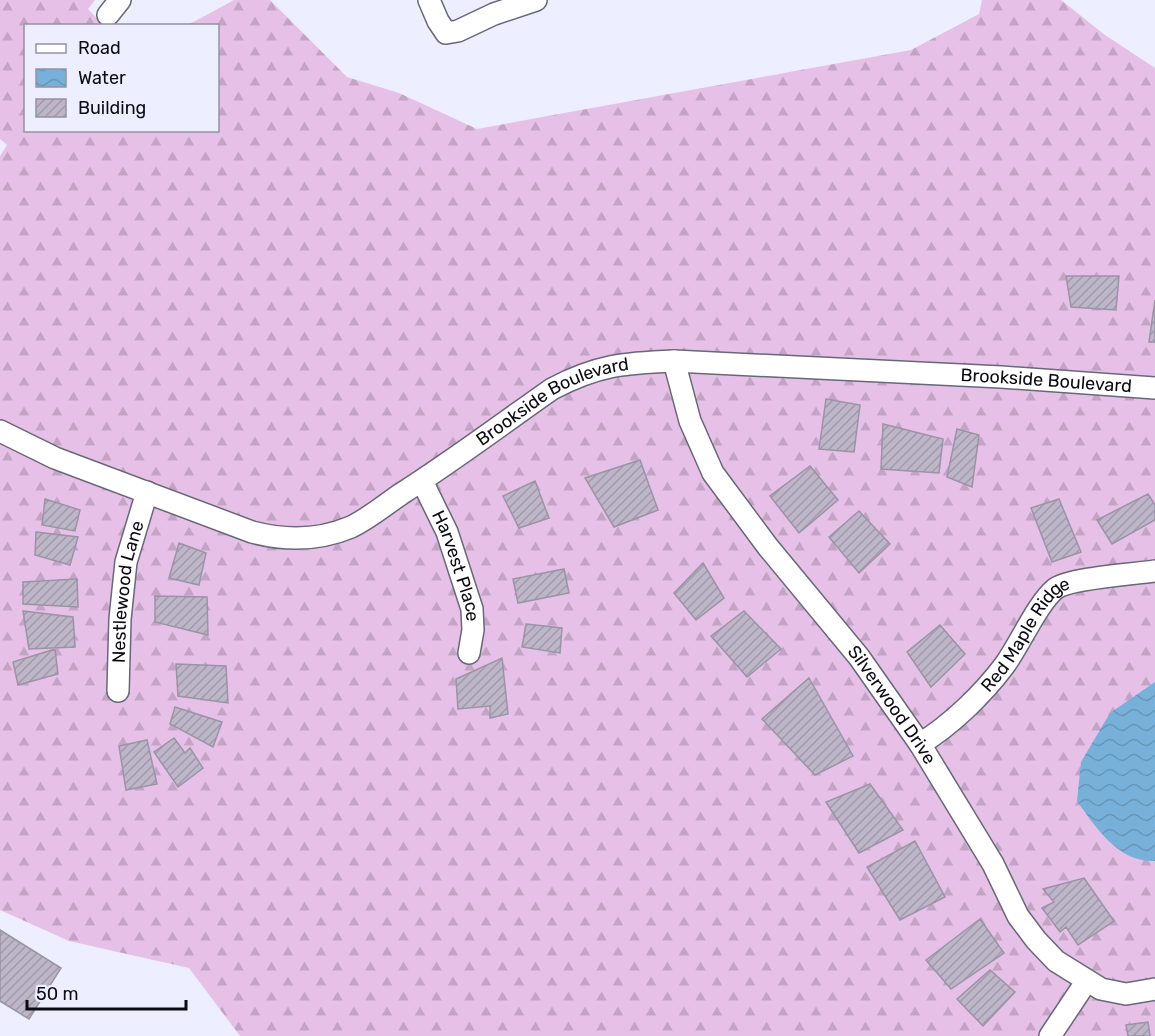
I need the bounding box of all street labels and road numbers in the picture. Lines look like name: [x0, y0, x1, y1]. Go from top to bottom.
street label: Brookside Boulevard: [472, 353, 630, 450]
street label: Brookside Boulevard: [960, 364, 1133, 397]
street label: Harvest Place: [427, 507, 484, 622]
street label: Nestlewood Lane: [108, 518, 149, 663]
street label: Red Maple Ridge: [976, 573, 1072, 697]
street label: Silverwood Drive: [843, 641, 941, 768]

